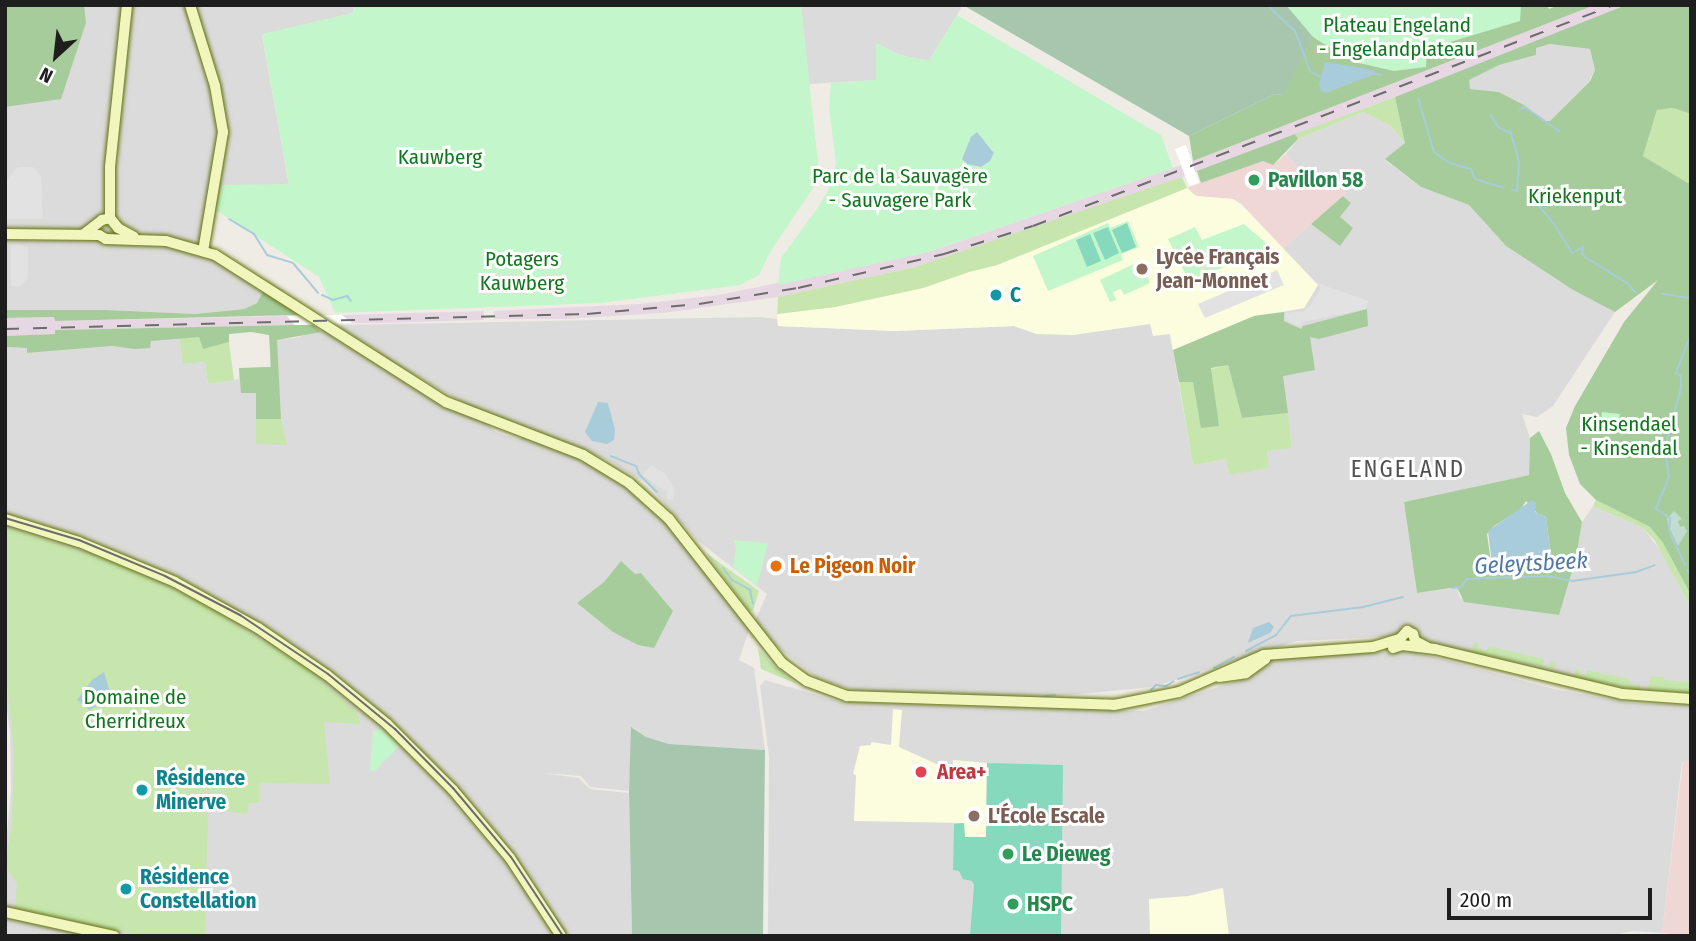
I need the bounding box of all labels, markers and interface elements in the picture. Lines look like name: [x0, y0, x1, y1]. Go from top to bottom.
park label: Plateau Engeland - Engelandplateau: [1319, 12, 1475, 62]
north arrow: [21, 21, 91, 91]
text: N: [36, 62, 57, 88]
park label: Kauwberg: [398, 144, 482, 170]
park label: Parc de la Sauvagère - Sauvagere Park: [812, 163, 988, 213]
place label: Pavillon 58: [1268, 167, 1363, 193]
marker: Pavillon 58: [1246, 172, 1262, 188]
park label: Kriekenput: [1528, 183, 1622, 209]
place label: Lycée Français Jean-Monnet: [1156, 244, 1280, 294]
park label: Potagers Kauwberg: [480, 246, 564, 296]
marker: Lycée Français Jean-Monnet: [1134, 261, 1150, 277]
place label: C: [1010, 282, 1021, 308]
marker: C: [988, 287, 1004, 303]
park label: Kinsendael - Kinsendal: [1580, 411, 1678, 461]
district label: ENGELAND: [1352, 455, 1464, 483]
water label: Geleytsbeek: [1474, 546, 1588, 580]
place label: Le Pigeon Noir: [790, 553, 915, 579]
marker: Le Pigeon Noir: [768, 558, 784, 574]
park label: Domaine de Cherridreux: [84, 684, 186, 734]
place label: Area+: [937, 759, 986, 785]
marker: Area+: [911, 762, 931, 782]
place label: Résidence Minerve: [156, 765, 245, 815]
marker: Résidence Minerve: [134, 782, 150, 798]
place label: L'École Escale: [988, 803, 1105, 829]
marker: L'École Escale: [966, 808, 982, 824]
place label: Le Dieweg: [1022, 841, 1110, 867]
marker: Le Dieweg: [1000, 846, 1016, 862]
place label: Résidence Constellation: [140, 864, 257, 914]
scale bar: [1451, 874, 1656, 918]
marker: Résidence Constellation: [118, 881, 134, 897]
text: 200 m: [1460, 887, 1512, 913]
place label: HSPC: [1027, 891, 1073, 917]
marker: HSPC: [1005, 896, 1021, 912]

